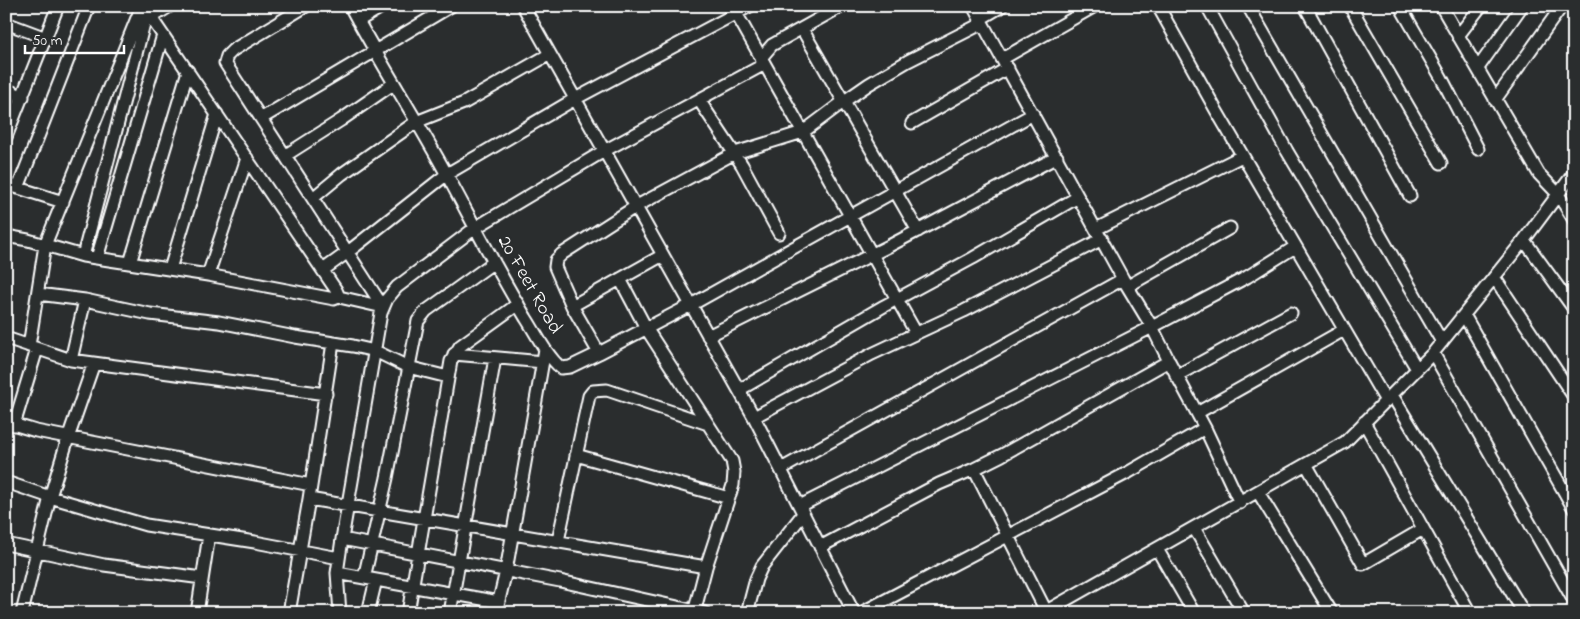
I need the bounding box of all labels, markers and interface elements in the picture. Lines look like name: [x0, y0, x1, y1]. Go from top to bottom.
scale bar: [25, 22, 124, 54]
text: 50 m: [32, 30, 63, 52]
street label: 20 Feet Road: [489, 230, 569, 340]

